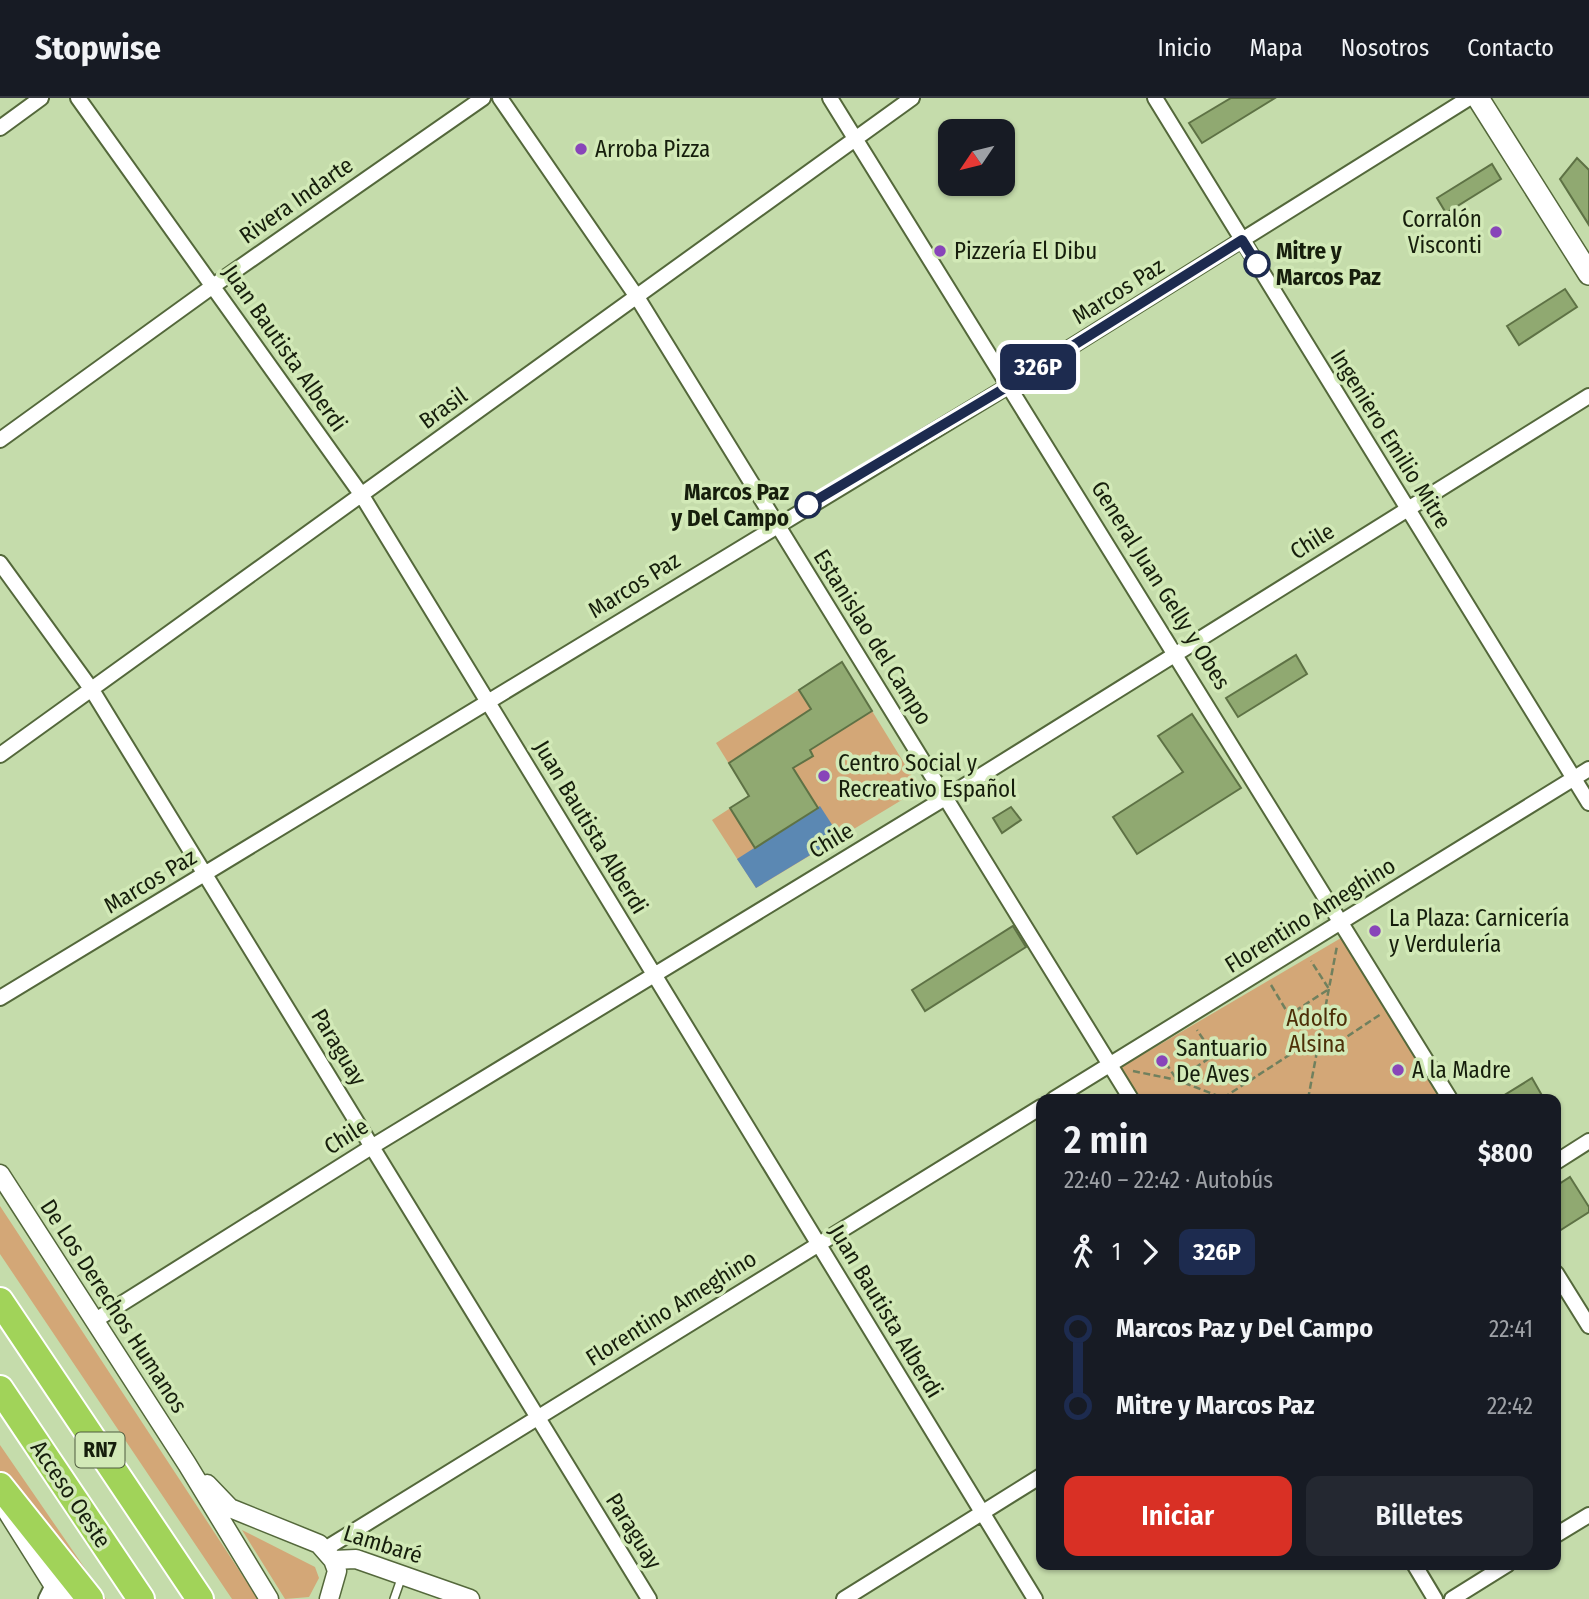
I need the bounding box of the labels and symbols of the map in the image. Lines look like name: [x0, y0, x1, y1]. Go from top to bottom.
north arrow: [938, 119, 1015, 196]
place label: Arroba Pizza: [595, 135, 710, 163]
marker: Arroba Pizza: [573, 141, 589, 157]
street label: Rivera Indarte: [234, 151, 358, 249]
place label: Corralón Visconti: [1402, 205, 1482, 259]
marker: Corralón Visconti: [1488, 224, 1504, 240]
place label: Pizzería El Dibu: [954, 237, 1097, 265]
place label: Mitre y Marcos Paz: [1276, 237, 1381, 291]
marker: Pizzería El Dibu: [932, 243, 948, 259]
marker: Mitre y Marcos Paz: [1244, 251, 1270, 277]
street label: Marcos Paz: [1067, 252, 1169, 330]
street label: Juan Bautista Alberdi: [217, 259, 353, 437]
line badge: 326P: [989, 344, 1087, 390]
street label: Ingeniero Emilio Mitre: [1325, 344, 1457, 534]
street label: Brasil: [413, 381, 473, 435]
street label: General Juan Gelly y Obes: [1085, 476, 1237, 695]
place label: Marcos Paz y Del Campo: [670, 478, 789, 532]
marker: Marcos Paz y Del Campo: [795, 492, 821, 518]
street label: Chile: [1285, 517, 1339, 565]
street label: Estanislao del Campo: [808, 544, 938, 730]
street label: Marcos Paz: [583, 546, 685, 624]
street label: Juan Bautista Alberdi: [528, 735, 654, 919]
place label: Centro Social y Recreativo Español: [838, 749, 1016, 803]
marker: Centro Social y Recreativo Español: [816, 768, 832, 784]
street label: Chile: [804, 816, 858, 864]
street label: Marcos Paz: [99, 842, 201, 920]
street label: Florentino Ameghino: [1220, 851, 1400, 979]
place label: La Plaza: Carnicería y Verdulería: [1389, 904, 1570, 958]
marker: La Plaza: Carnicería y Verdulería: [1367, 923, 1383, 939]
street label: Paraguay: [305, 1004, 373, 1091]
park label: Adolfo Alsina: [1286, 1004, 1348, 1058]
place label: Santuario De Aves: [1176, 1034, 1268, 1088]
marker: Santuario De Aves: [1154, 1053, 1170, 1069]
place label: A la Madre: [1412, 1056, 1511, 1084]
marker: A la Madre: [1390, 1062, 1406, 1078]
street label: Chile: [319, 1112, 373, 1160]
street label: De Los Derechos Humanos: [34, 1194, 194, 1418]
street label: Juan Bautista Alberdi: [823, 1219, 949, 1403]
street label: Florentino Ameghino: [581, 1244, 761, 1372]
road number: RN7: [76, 1432, 124, 1468]
street label: Acceso Oeste: [25, 1435, 117, 1553]
street label: Paraguay: [600, 1488, 669, 1575]
street label: Lambaré: [340, 1519, 426, 1569]

